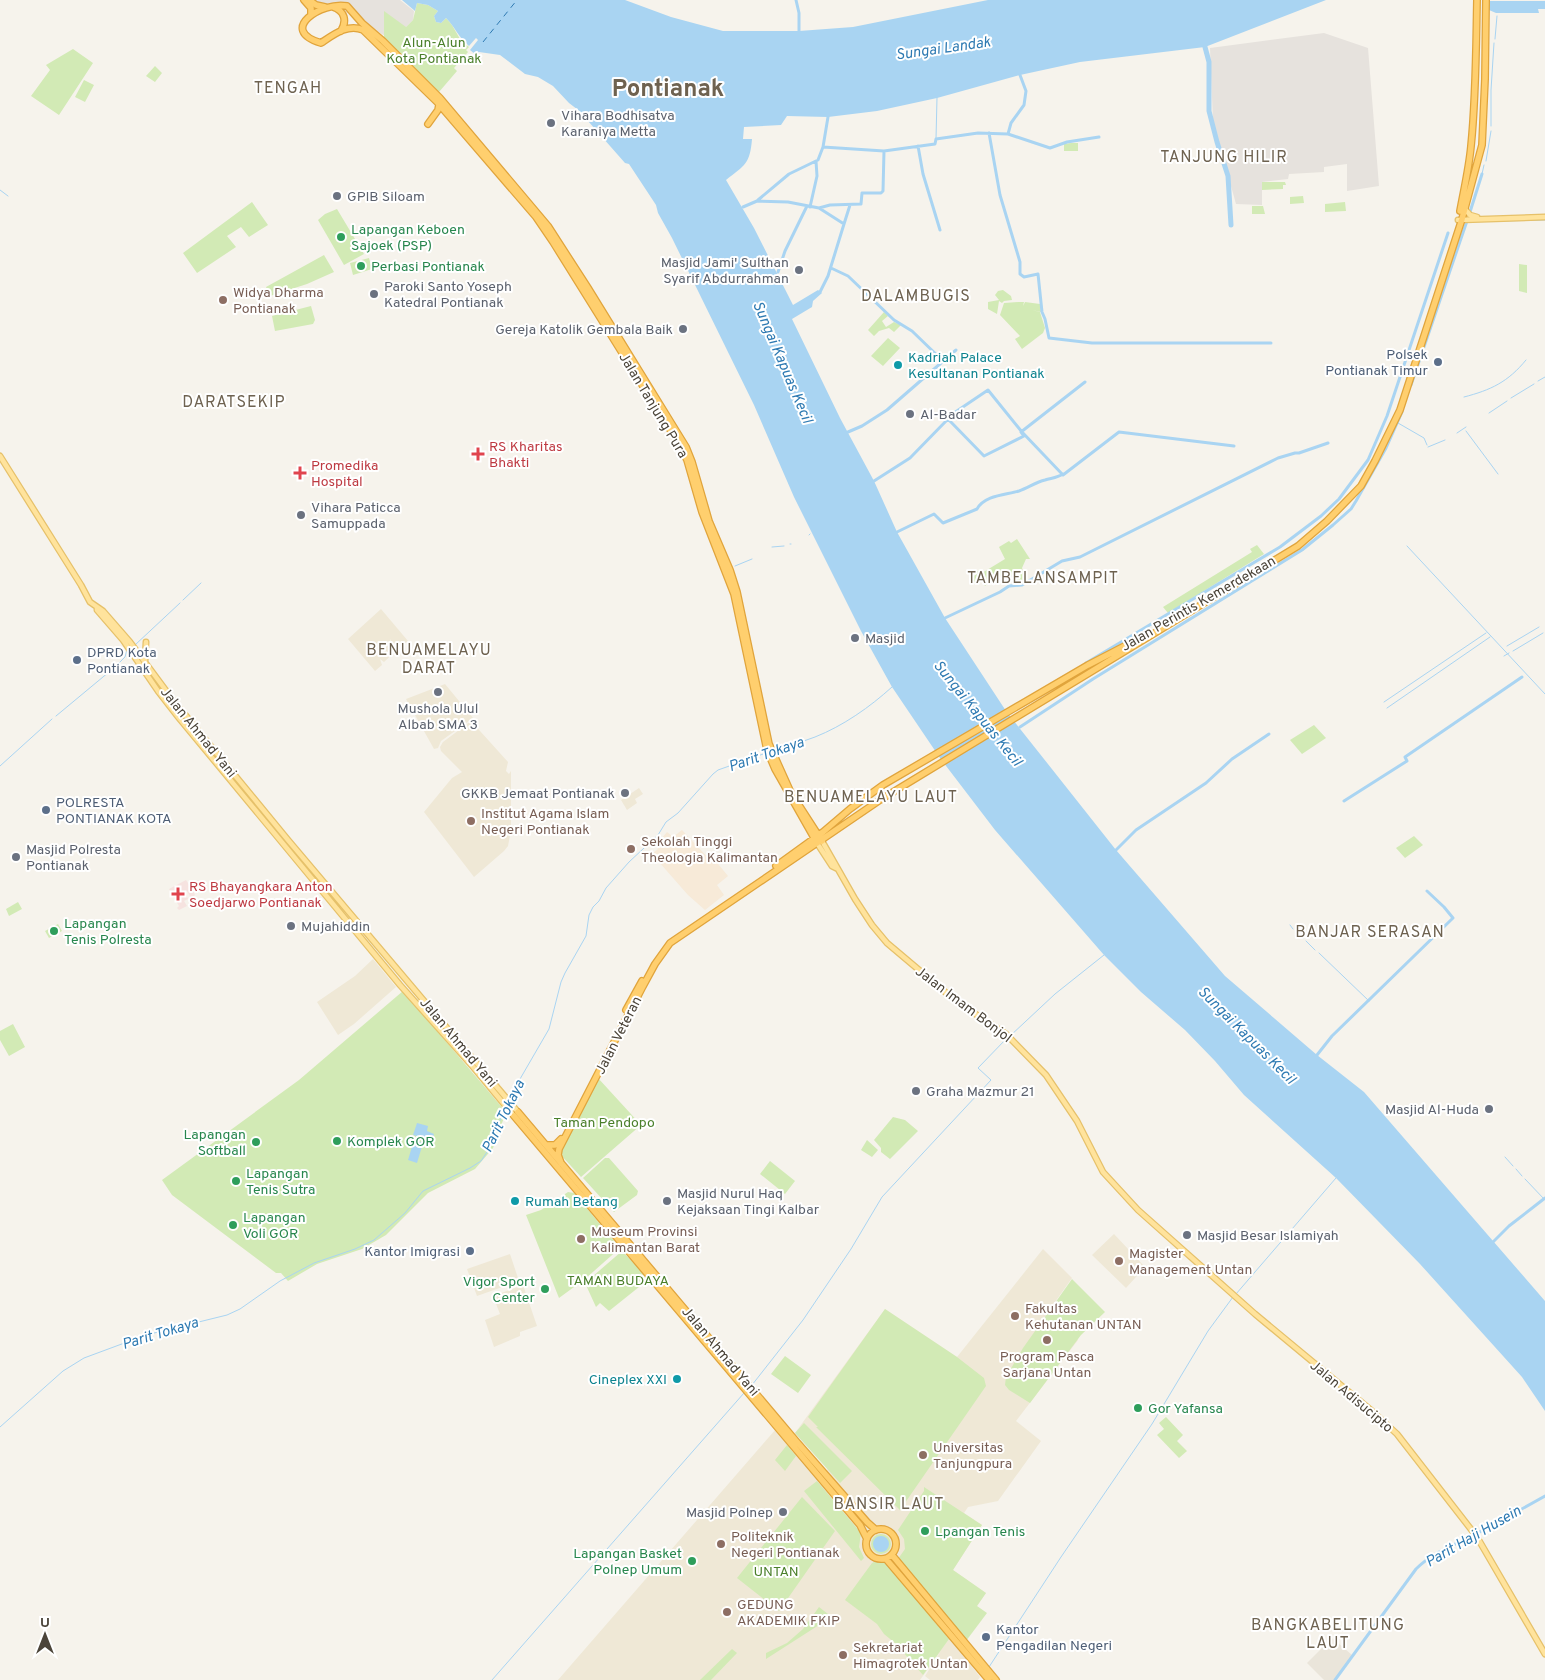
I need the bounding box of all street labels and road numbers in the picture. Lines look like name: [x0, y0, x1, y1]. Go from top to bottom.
street label: Jalan Tanjung Pura: [615, 350, 691, 462]
street label: Jalan Perintis Kemerdekaan: [1118, 553, 1279, 656]
street label: Jalan Ahmad Yani: [156, 684, 240, 782]
street label: Jalan Imam Bonjol: [912, 963, 1015, 1047]
street label: Jalan Veteran: [592, 994, 646, 1078]
street label: Jalan Ahmad Yani: [416, 995, 500, 1091]
street label: Jalan Ahmad Yani: [678, 1304, 762, 1400]
street label: Jalan Adisucipto: [1306, 1357, 1396, 1437]

